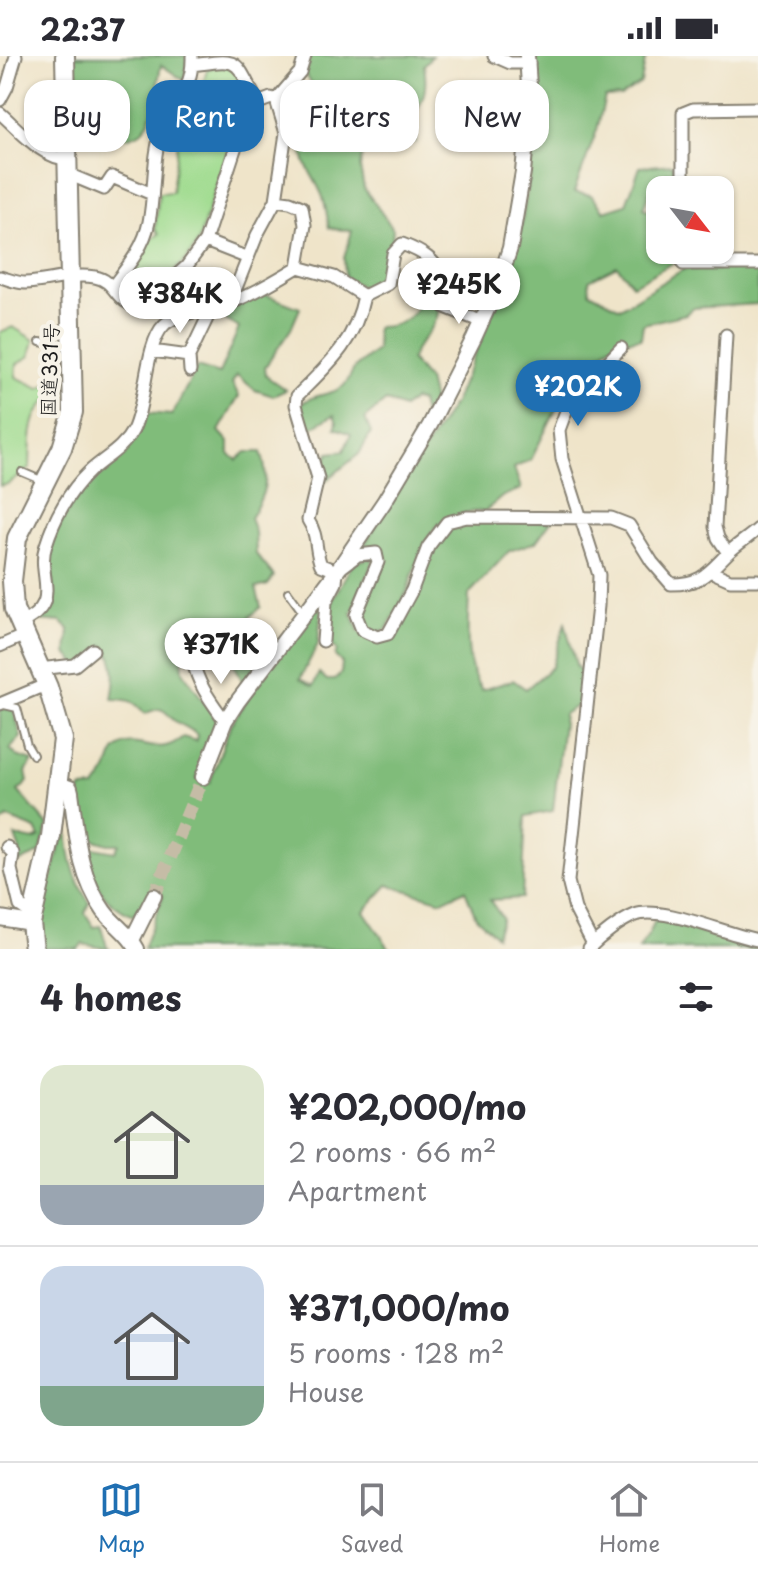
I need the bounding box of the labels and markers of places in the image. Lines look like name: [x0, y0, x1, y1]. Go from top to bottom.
pin: ¥245K: [403, 258, 515, 326]
pin: ¥384K: [124, 267, 236, 335]
pin: ¥202K: [522, 360, 634, 428]
pin: ¥371K: [165, 618, 277, 686]

